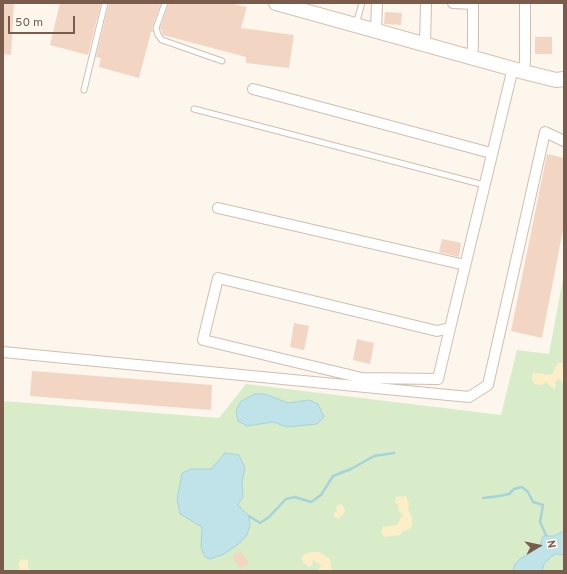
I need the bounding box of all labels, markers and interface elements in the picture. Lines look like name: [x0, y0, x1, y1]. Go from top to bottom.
scale bar: [10, 8, 77, 34]
text: 50 m: [15, 15, 43, 31]
north arrow: [519, 526, 559, 566]
text: N: [543, 539, 558, 549]

